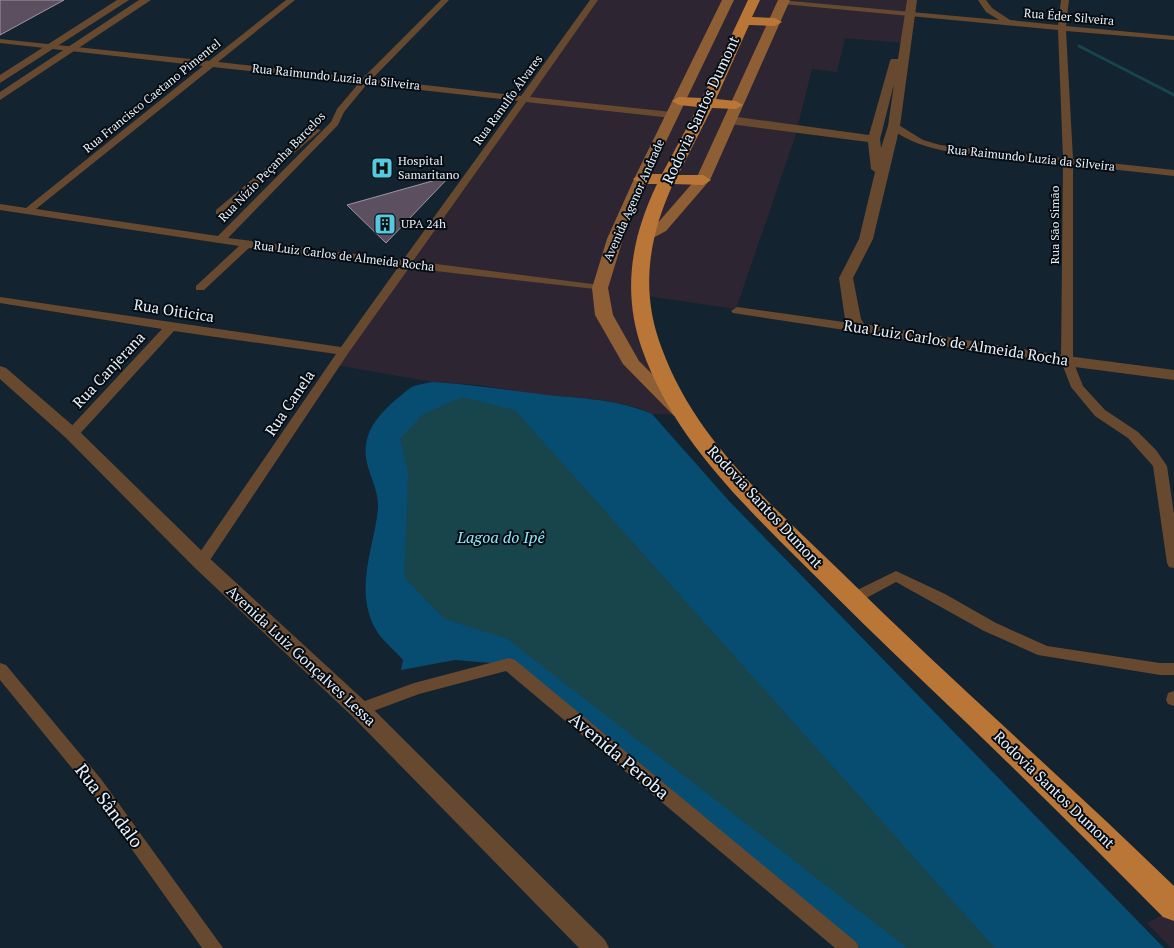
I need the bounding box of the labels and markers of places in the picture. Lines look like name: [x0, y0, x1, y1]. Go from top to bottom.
place label: Hospital Samaritano: [398, 153, 460, 182]
hospital icon: Hospital Samaritano: [370, 156, 394, 180]
building icon: UPA 24h: [373, 212, 397, 236]
place label: UPA 24h: [401, 216, 446, 231]

